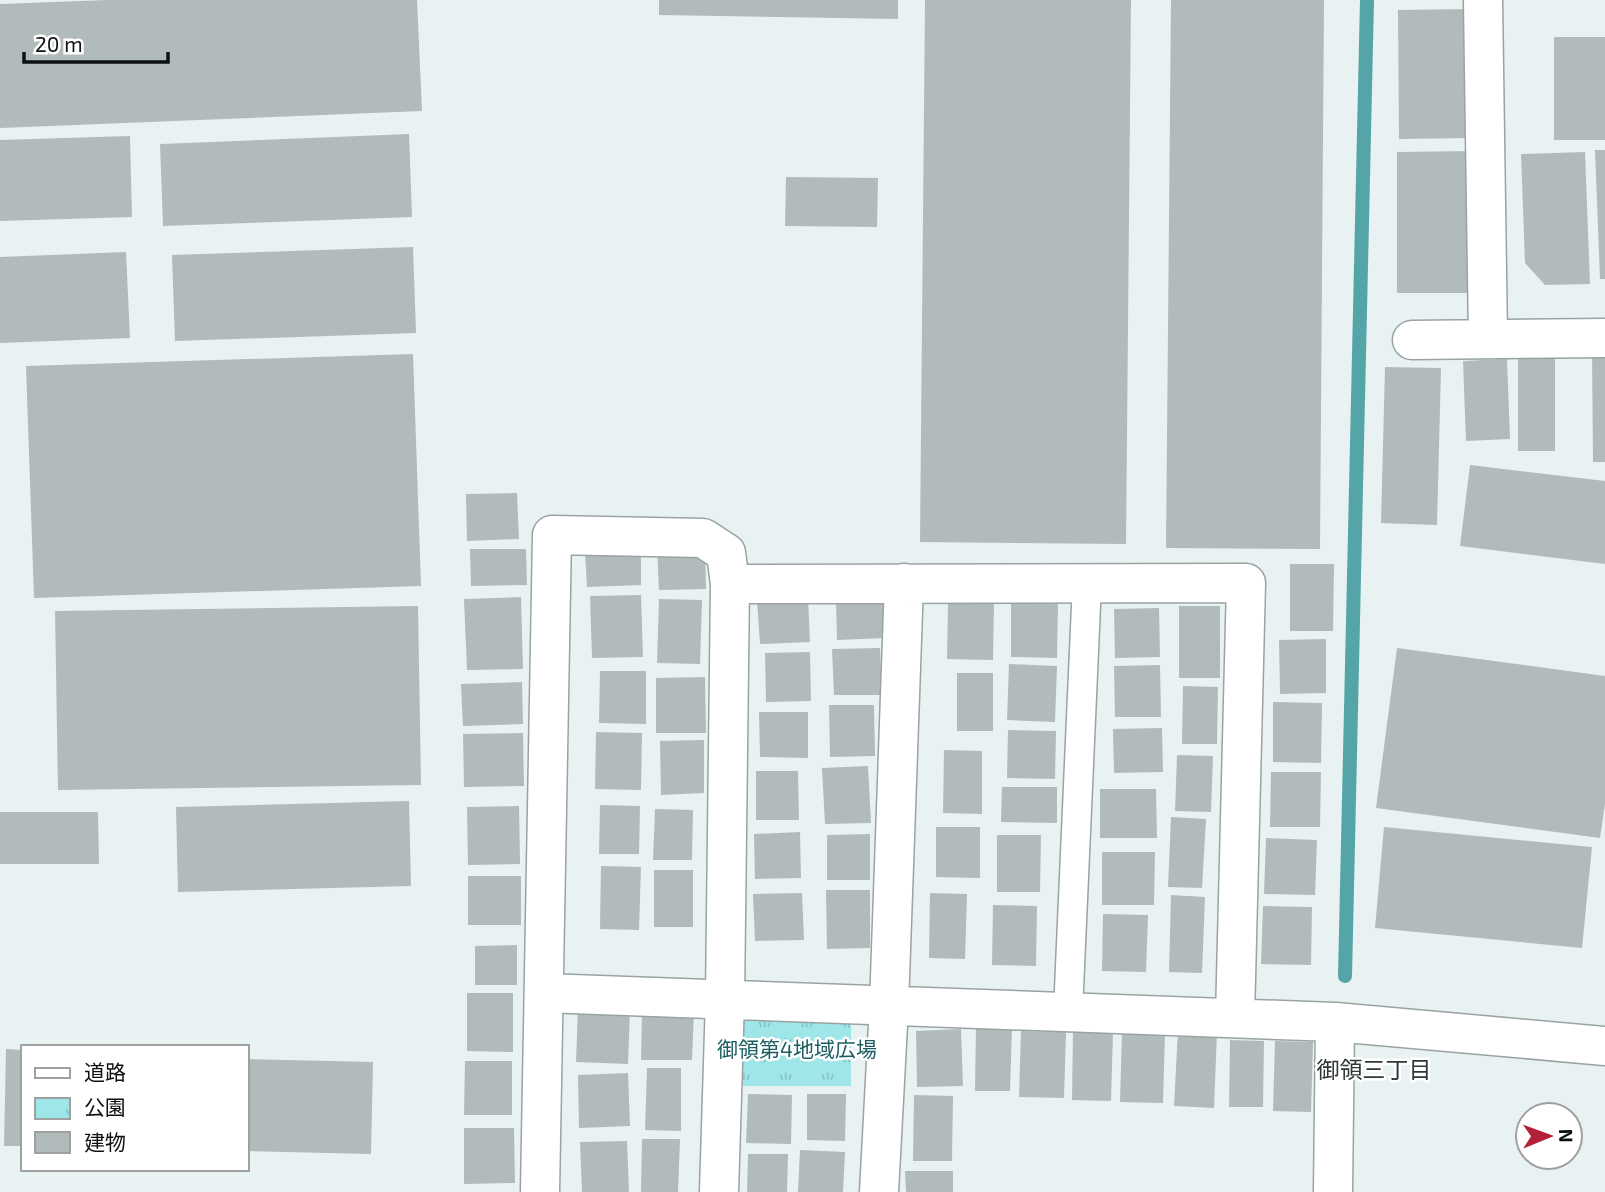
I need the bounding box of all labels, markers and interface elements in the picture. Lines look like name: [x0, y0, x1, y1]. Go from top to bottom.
scale bar: [24, 21, 168, 65]
text: 20 m: [35, 31, 83, 56]
park label: 御領第4地域広場: [717, 1036, 877, 1061]
legend: [21, 1045, 248, 1171]
district label: 御領三丁目: [1317, 1055, 1432, 1083]
text: 道路: [84, 1059, 126, 1084]
text: 公園: [84, 1094, 126, 1119]
north arrow: [1514, 1101, 1584, 1171]
text: 建物: [84, 1129, 126, 1154]
text: N: [1555, 1129, 1578, 1143]

